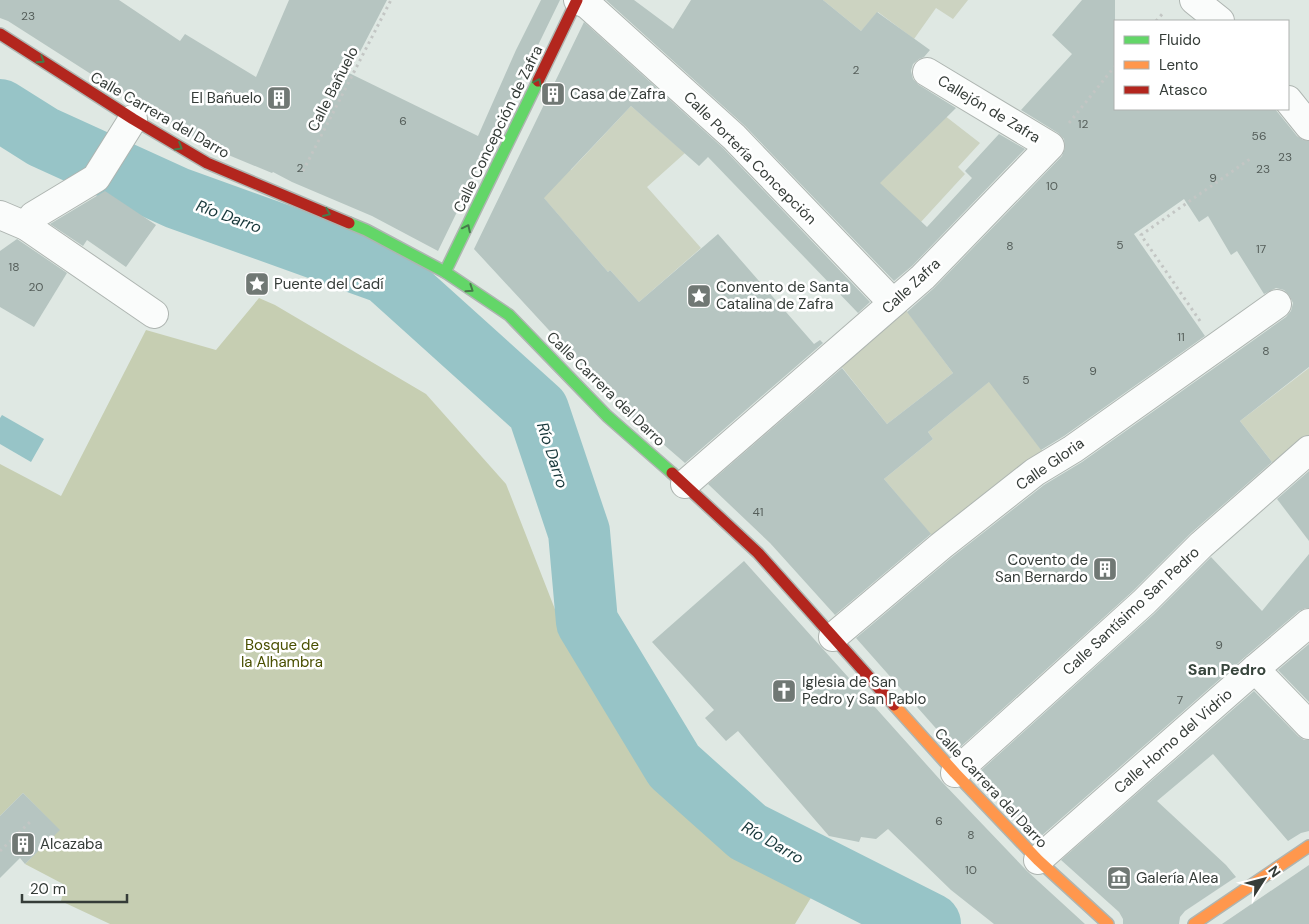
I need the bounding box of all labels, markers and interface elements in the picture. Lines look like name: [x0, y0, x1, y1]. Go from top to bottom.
house number: 23: [21, 8, 35, 24]
legend: [1114, 20, 1289, 110]
text: Fluido: [1159, 30, 1201, 50]
street label: Calle Concepción de Zafra: [449, 42, 547, 216]
street label: Calle Bañuelo: [303, 43, 363, 135]
one-way arrow: [36, 54, 45, 64]
text: Lento: [1159, 55, 1198, 75]
house number: 2: [853, 62, 860, 78]
street label: Calle Carrera del Darro: [87, 67, 233, 163]
street label: Callejón de Zafra: [934, 70, 1044, 148]
one-way arrow: [531, 78, 542, 87]
text: Atasco: [1159, 80, 1207, 100]
building icon: Casa de Zafra: [540, 81, 566, 107]
place label: Casa de Zafra: [570, 84, 666, 104]
building icon: El Bañuelo: [266, 85, 292, 111]
street label: Calle Portería Concepción: [679, 87, 821, 229]
place label: El Bañuelo: [191, 88, 262, 108]
house number: 6: [399, 113, 407, 129]
house number: 12: [1078, 116, 1088, 132]
house number: 56: [1252, 128, 1266, 144]
one-way arrow: [173, 140, 182, 150]
house number: 23: [1278, 149, 1292, 165]
house number: 2: [297, 160, 304, 176]
house number: 23: [1256, 161, 1270, 177]
house number: 9: [1209, 170, 1217, 186]
house number: 10: [1046, 178, 1058, 194]
water label: Río Darro: [193, 195, 264, 238]
one-way arrow: [322, 207, 331, 218]
one-way arrow: [460, 224, 471, 233]
house number: 5: [1116, 237, 1124, 253]
house number: 8: [1006, 238, 1014, 254]
house number: 17: [1256, 241, 1266, 257]
street label: Calle Zafra: [877, 254, 945, 318]
house number: 18: [8, 259, 20, 275]
place icon: Puente del Cadí: [244, 271, 270, 297]
place label: Puente del Cadí: [274, 274, 384, 294]
place label: Convento de Santa Catalina de Zafra: [716, 277, 849, 314]
house number: 20: [28, 279, 44, 295]
one-way arrow: [465, 282, 474, 292]
place icon: Convento de Santa Catalina de Zafra: [686, 283, 712, 309]
street label: Calle Carrera del Darro: [542, 327, 670, 451]
house number: 11: [1177, 329, 1185, 345]
house number: 8: [1262, 343, 1270, 359]
house number: 9: [1089, 363, 1097, 379]
house number: 5: [1022, 372, 1030, 388]
water label: Río Darro: [532, 420, 573, 491]
street label: Calle Gloria: [1012, 433, 1088, 495]
house number: 41: [752, 504, 764, 520]
street label: Calle Santísimo San Pedro: [1058, 542, 1204, 680]
place label: Covento de San Bernardo: [995, 550, 1088, 587]
building icon: Covento de San Bernardo: [1092, 556, 1118, 582]
park label: Bosque de la Alhambra: [241, 635, 323, 672]
house number: 9: [1215, 637, 1223, 653]
district label: San Pedro: [1188, 659, 1266, 680]
place label: Iglesia de San Pedro y San Pablo: [802, 672, 926, 709]
church icon: Iglesia de San Pedro y San Pablo: [771, 678, 797, 704]
street label: Calle Horno del Vidrio: [1110, 684, 1236, 798]
house number: 7: [1177, 692, 1183, 708]
street label: Calle Carrera del Darro: [930, 724, 1052, 852]
house number: 6: [935, 813, 943, 829]
water label: Río Darro: [738, 816, 807, 869]
house number: 8: [967, 827, 975, 843]
building icon: Alcazaba: [10, 831, 36, 857]
place label: Alcazaba: [40, 834, 103, 854]
north arrow: [1239, 854, 1289, 904]
house number: 10: [965, 862, 977, 878]
text: N: [1264, 862, 1285, 881]
museum icon: Galería Alea: [1106, 865, 1132, 891]
place label: Galería Alea: [1136, 868, 1218, 888]
scale bar: [22, 872, 128, 904]
text: 20 m: [30, 879, 66, 899]

